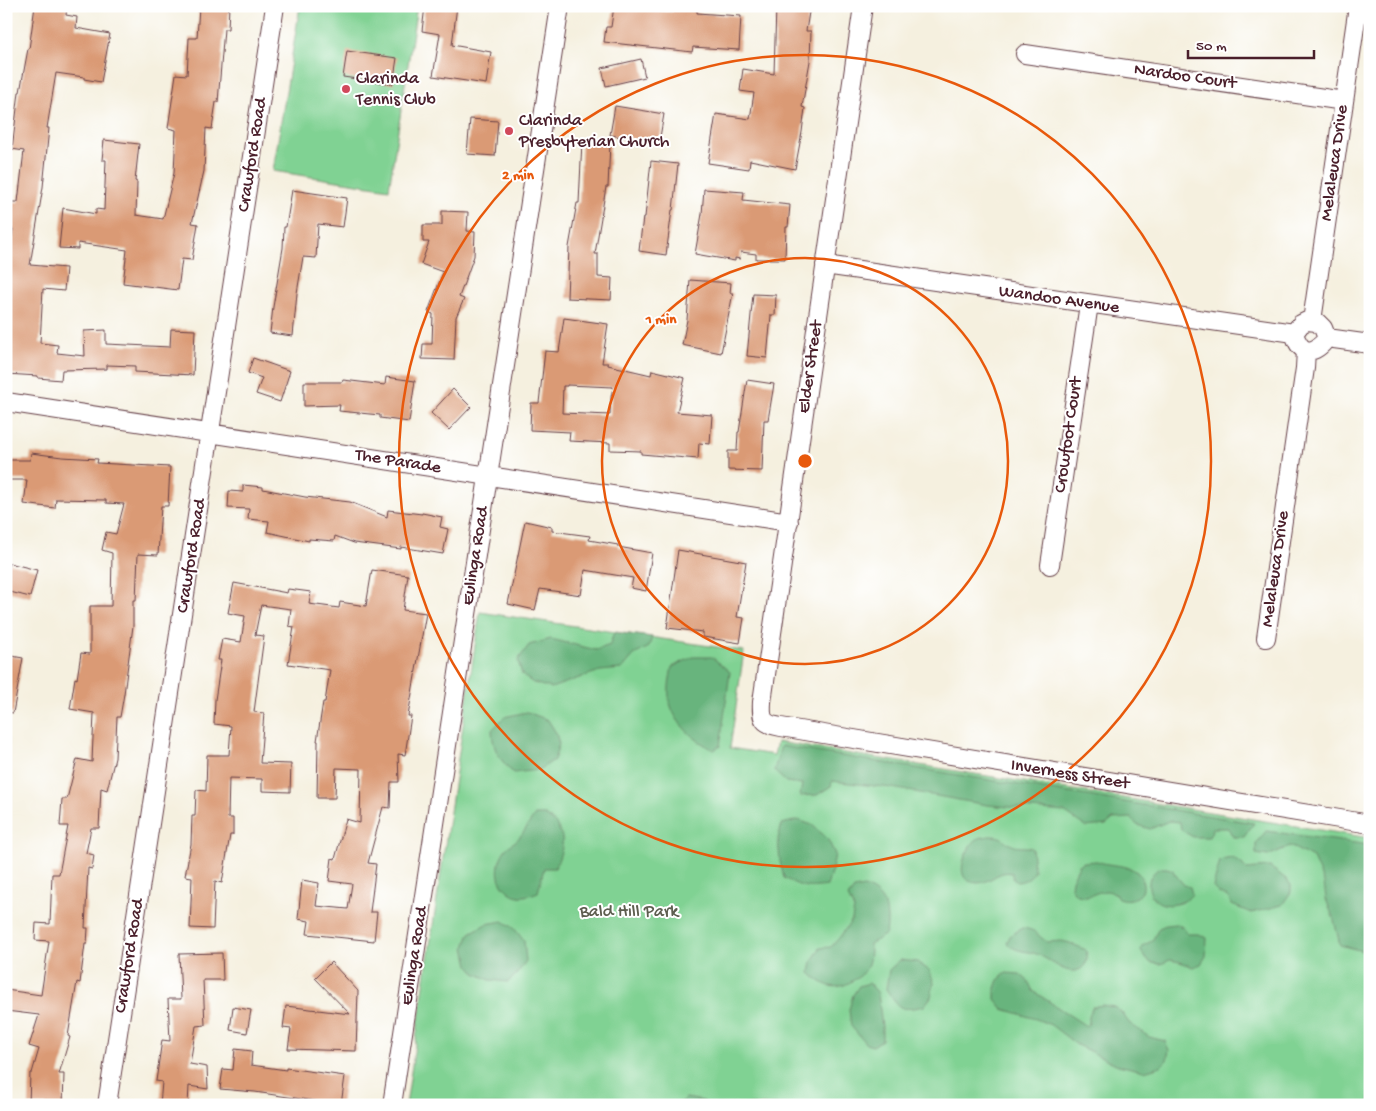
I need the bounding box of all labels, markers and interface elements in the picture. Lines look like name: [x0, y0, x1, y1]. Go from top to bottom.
scale bar: [1188, 28, 1315, 60]
text: 50 m: [1196, 38, 1227, 56]
street label: Nardoo Court: [1133, 59, 1239, 95]
place label: Clarinda Tennis Club: [355, 69, 436, 111]
marker: Clarinda Tennis Club: [340, 83, 352, 95]
street label: Crawford Road: [234, 95, 273, 214]
street label: Melaleuca Drive: [1316, 103, 1354, 222]
place label: Clarinda Presbyterian Church: [518, 111, 670, 153]
marker: Clarinda Presbyterian Church: [503, 125, 515, 137]
text: 2 min: [502, 167, 535, 185]
street label: Wandoo Avenue: [997, 281, 1121, 319]
text: 1 min: [645, 311, 677, 329]
street label: Elder Street: [794, 318, 828, 415]
street label: Crowfoot Court: [1050, 374, 1088, 494]
street label: The Parade: [353, 445, 443, 479]
centre of rings: [796, 452, 814, 470]
street label: Crawford Road: [173, 496, 212, 615]
street label: Eulinga Road: [458, 504, 494, 607]
street label: Melaleuca Drive: [1257, 509, 1295, 628]
street label: Inverness Street: [1009, 755, 1132, 795]
street label: Crawford Road: [111, 896, 150, 1015]
park label: Bald Hill Park: [579, 902, 680, 923]
street label: Eulinga Road: [397, 904, 433, 1007]

